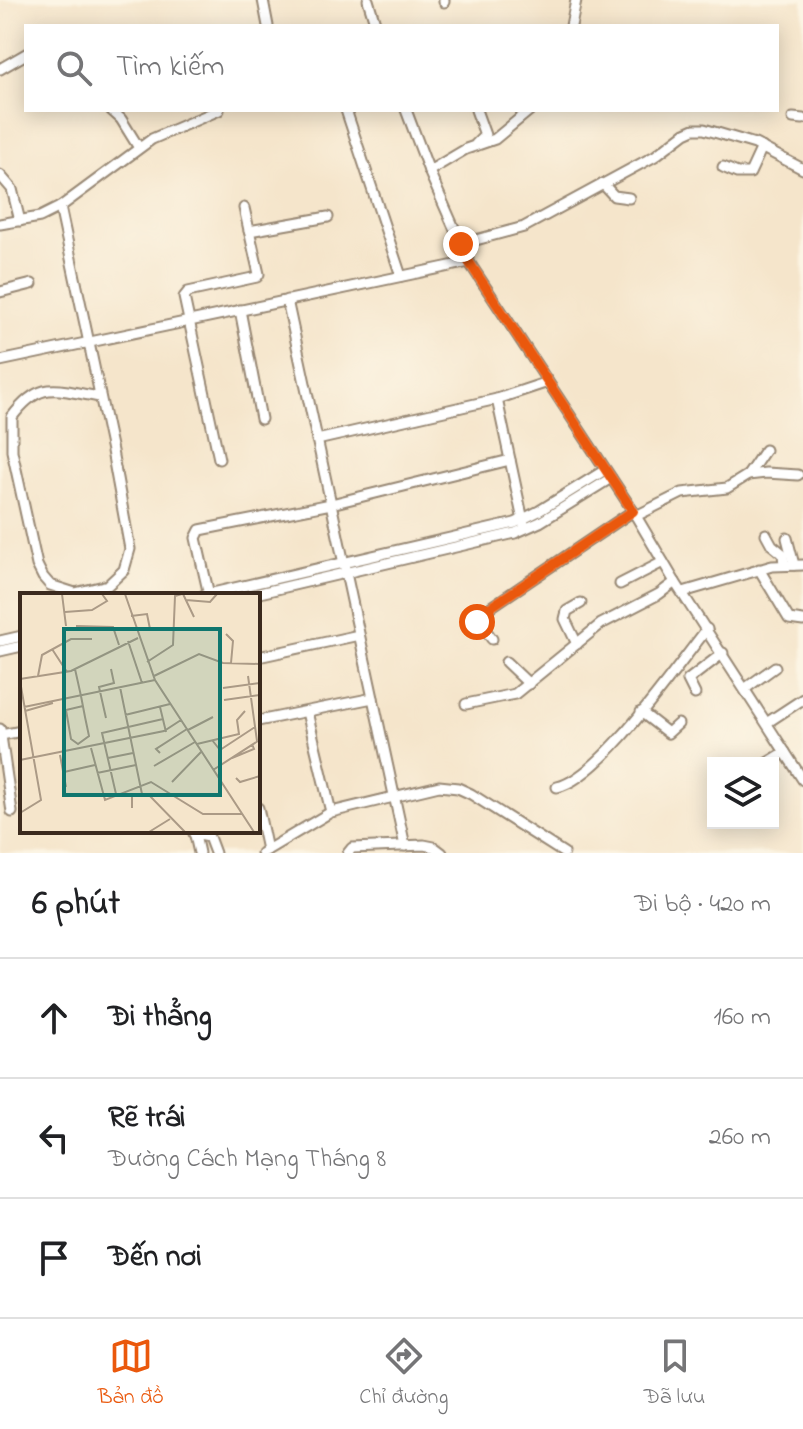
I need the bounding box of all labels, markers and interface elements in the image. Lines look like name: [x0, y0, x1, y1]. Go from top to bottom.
search box: [24, 24, 779, 112]
icon: search: [52, 46, 96, 90]
text: Tìm kiếm: [116, 46, 225, 90]
route end: [443, 226, 479, 262]
inset map: [20, 593, 260, 833]
route start: [459, 604, 495, 640]
map controls: [707, 757, 779, 829]
button: layers: [707, 757, 779, 829]
text: 6 phút: [32, 880, 120, 930]
text: Đi bộ · 420 m: [634, 886, 771, 924]
icon: ahead: [32, 996, 76, 1040]
text: Đi thẳng: [108, 996, 212, 1040]
text: 160 m: [713, 999, 771, 1037]
text: Rẽ trái: [108, 1097, 186, 1141]
icon: left: [32, 1116, 76, 1160]
text: 260 m: [709, 1119, 771, 1157]
text: Đường Cách Mạng Tháng 8: [108, 1141, 386, 1179]
icon: arrive: [32, 1236, 76, 1280]
text: Đến nơi: [108, 1236, 202, 1280]
tab: Bản đồ: [98, 1334, 164, 1414]
tab: Chỉ đường: [359, 1334, 448, 1414]
tab: Đã lưu: [644, 1334, 705, 1414]

